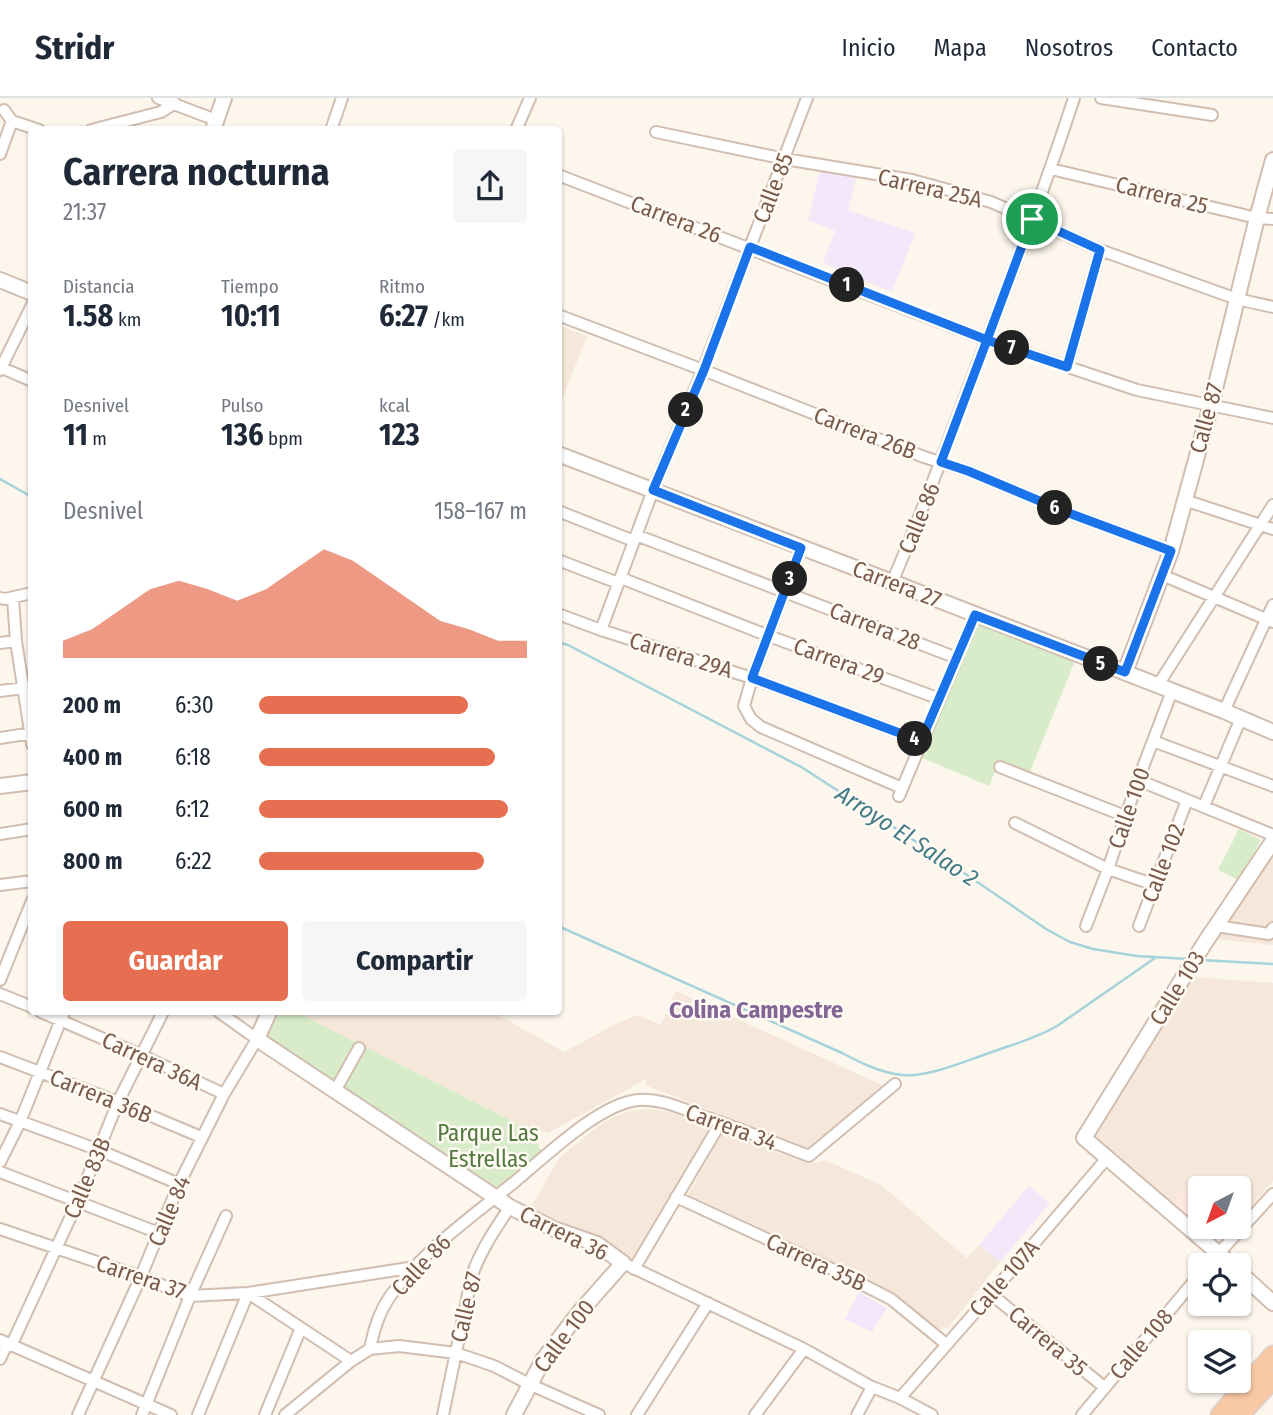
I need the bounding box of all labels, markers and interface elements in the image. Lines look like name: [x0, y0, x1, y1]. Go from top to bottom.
text: Stridr: [35, 28, 114, 68]
text: Inicio: [842, 34, 896, 62]
text: Mapa: [934, 34, 987, 62]
text: Nosotros: [1025, 34, 1113, 62]
text: Contacto: [1151, 34, 1238, 62]
text: Carrera nocturna: [63, 149, 330, 195]
button: share: [453, 149, 527, 223]
street label: Calle 85: [747, 149, 799, 227]
street label: Carrera 25A: [875, 162, 985, 214]
street label: Carrera 25: [1113, 170, 1211, 220]
street label: Carrera 26: [627, 189, 725, 249]
pin: [1002, 189, 1062, 249]
text: 21:37: [63, 198, 106, 226]
icon: arrive: [1013, 200, 1051, 238]
pin: 1: [830, 268, 864, 302]
text: 1: [842, 273, 851, 296]
text: Distancia: [63, 275, 135, 298]
text: Tiempo: [221, 275, 279, 298]
text: Ritmo: [379, 275, 425, 298]
text: 1.58: [63, 298, 113, 334]
text: 10:11: [221, 298, 281, 334]
text: 6:27: [379, 298, 428, 334]
text: km: [113, 308, 141, 331]
text: /km: [428, 308, 465, 331]
pin: 7: [995, 330, 1030, 366]
text: 7: [1007, 336, 1016, 359]
street label: Calle 87: [1183, 380, 1229, 456]
pin: 2: [668, 392, 704, 428]
text: Desnivel: [63, 394, 129, 417]
text: Pulso: [221, 394, 264, 417]
text: kcal: [379, 394, 410, 417]
text: 2: [681, 398, 690, 421]
street label: Carrera 26B: [810, 401, 920, 465]
text: 11: [63, 417, 88, 453]
text: 136: [221, 417, 264, 453]
text: 123: [379, 417, 420, 453]
text: m: [88, 427, 107, 450]
text: bpm: [264, 427, 303, 450]
street label: Calle 86: [892, 478, 946, 558]
pin: 6: [1038, 490, 1072, 526]
text: 6: [1050, 496, 1059, 519]
text: Desnivel: [63, 497, 143, 525]
text: 158–167 m: [434, 497, 527, 525]
street label: Carrera 27: [849, 554, 945, 614]
pin: 3: [772, 561, 808, 596]
text: 3: [785, 567, 794, 590]
street label: Carrera 28: [826, 596, 924, 656]
street label: Carrera 29A: [626, 626, 736, 684]
street label: Carrera 29: [790, 632, 888, 690]
pin: 5: [1084, 646, 1118, 682]
text: 5: [1096, 652, 1105, 675]
text: 200 m: [63, 691, 121, 719]
text: 6:30: [175, 691, 214, 719]
pin: 4: [898, 722, 932, 756]
text: 4: [910, 727, 919, 750]
text: 400 m: [63, 743, 122, 771]
text: 6:18: [175, 743, 211, 771]
street label: Calle 100: [1102, 764, 1156, 852]
water label: Arroyo El Salao 2: [830, 779, 984, 893]
text: 600 m: [63, 795, 122, 823]
text: 6:12: [175, 795, 209, 823]
street label: Calle 102: [1135, 820, 1191, 906]
text: 800 m: [63, 847, 123, 875]
text: 6:22: [175, 847, 212, 875]
button: Guardar: [63, 921, 288, 1001]
button: Compartir: [302, 921, 527, 1001]
street label: Calle 103: [1143, 946, 1211, 1030]
district label: Colina Campestre: [669, 996, 843, 1024]
street label: Carrera 36A: [97, 1026, 207, 1096]
street label: Carrera 36B: [46, 1063, 156, 1129]
street label: Carrera 34: [682, 1098, 780, 1156]
park label: Parque Las Estrellas: [437, 1119, 539, 1173]
street label: Calle 83B: [57, 1133, 117, 1223]
street label: Calle 84: [142, 1171, 196, 1251]
north arrow: [1188, 1176, 1251, 1239]
map controls: [1188, 1176, 1251, 1393]
street label: Carrera 36: [515, 1200, 613, 1266]
street label: Carrera 35B: [762, 1227, 870, 1297]
street label: Calle 86: [385, 1228, 457, 1302]
street label: Calle 107A: [963, 1234, 1045, 1322]
street label: Carrera 37: [92, 1249, 190, 1305]
button: locate: [1188, 1253, 1251, 1316]
street label: Calle 87: [444, 1269, 488, 1345]
street label: Calle 100: [527, 1294, 601, 1378]
street label: Carrera 35: [1003, 1300, 1093, 1382]
street label: Calle 108: [1103, 1303, 1179, 1385]
button: layers: [1188, 1330, 1251, 1393]

